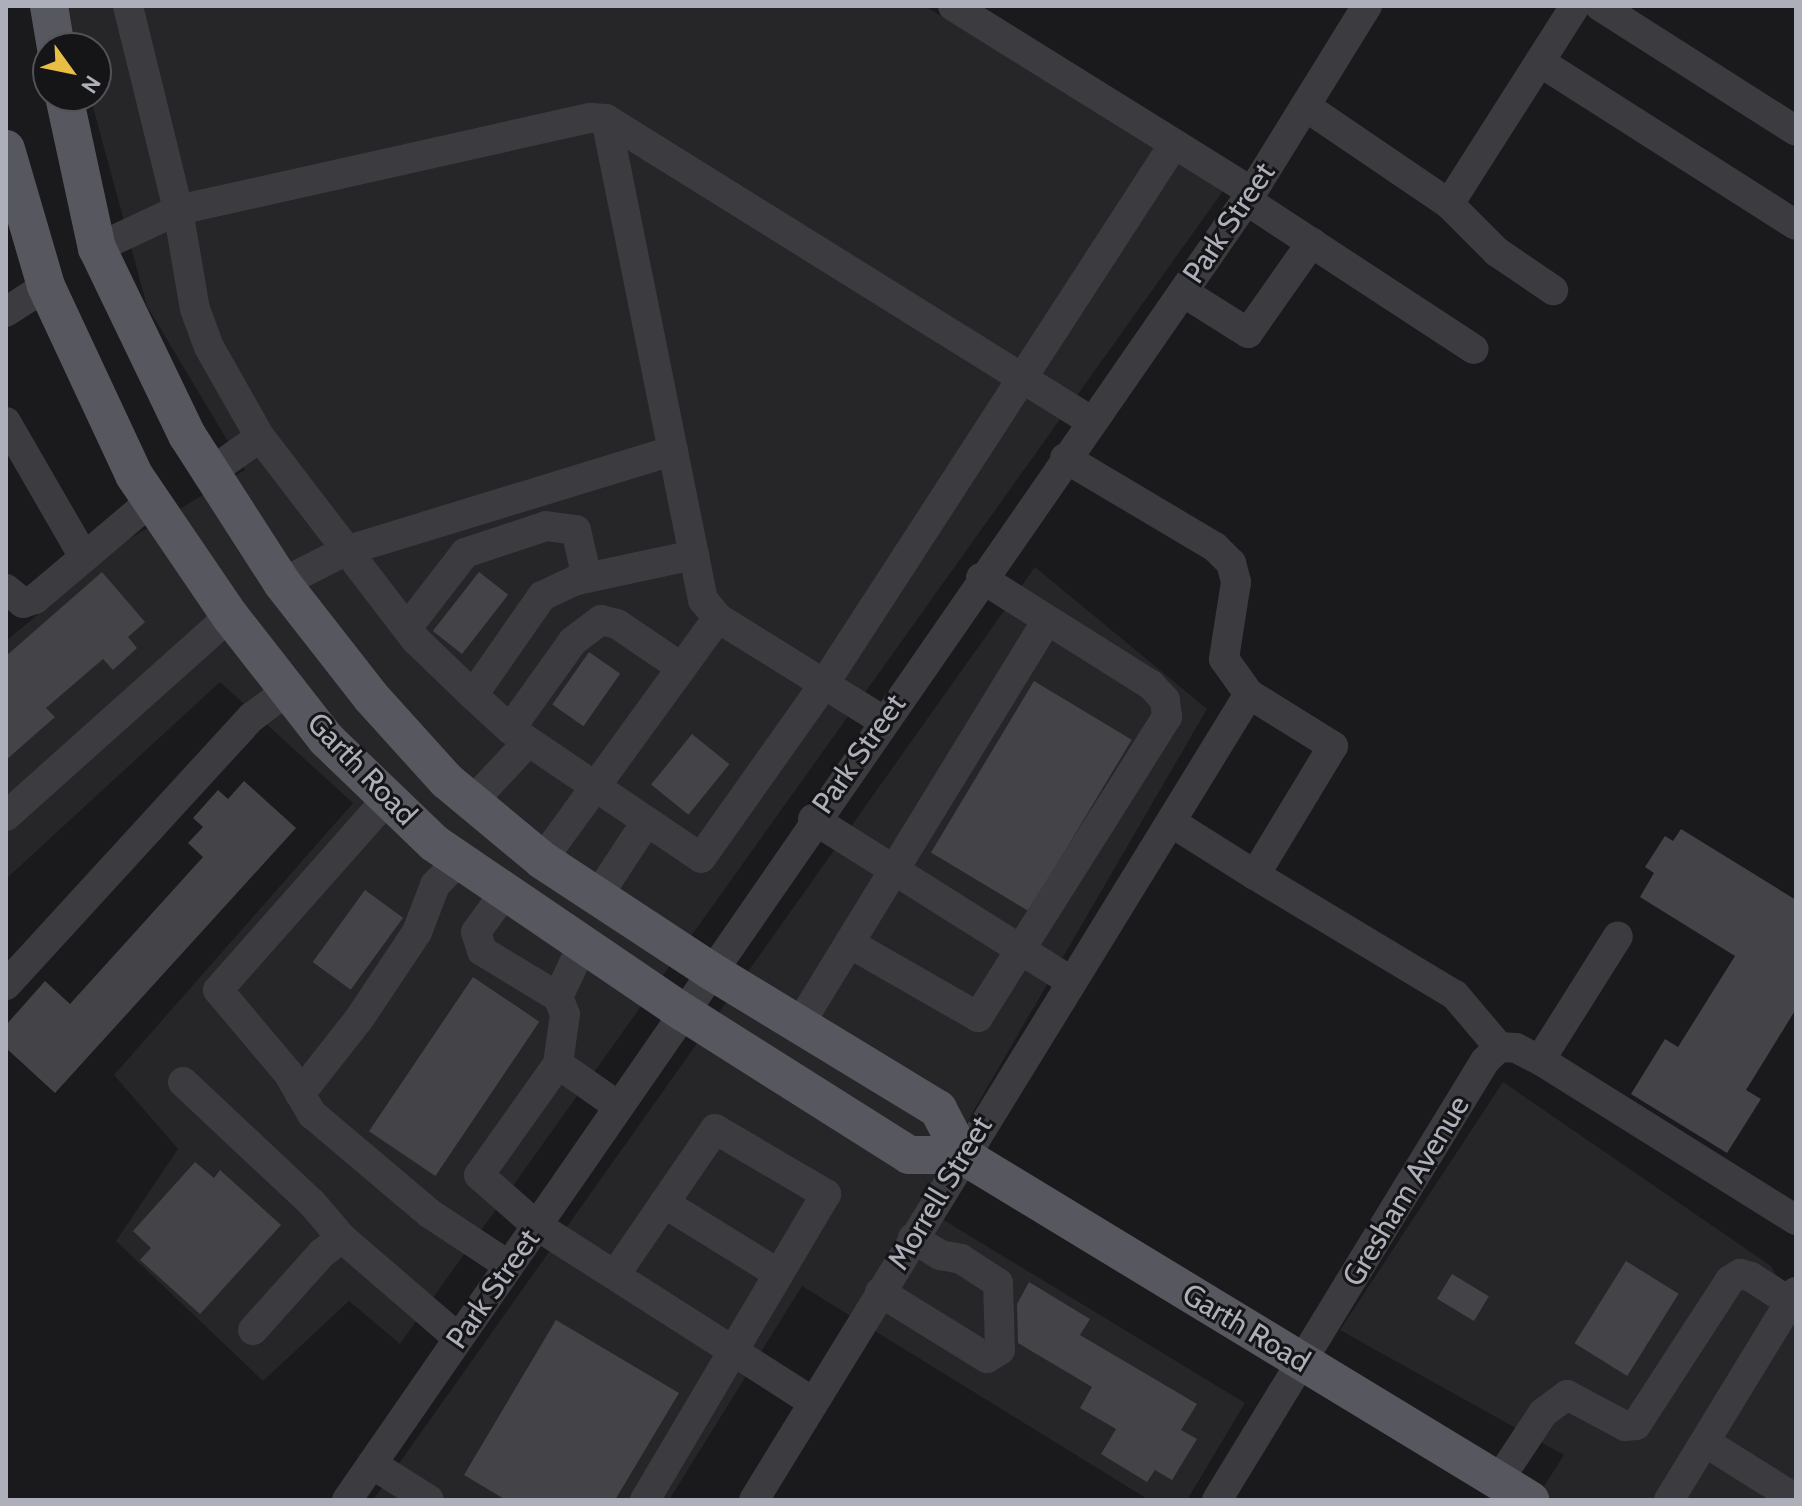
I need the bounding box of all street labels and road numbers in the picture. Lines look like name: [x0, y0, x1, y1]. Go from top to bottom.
street label: Park Street: [1176, 156, 1282, 290]
street label: Park Street: [805, 687, 913, 821]
street label: Garth Road: [300, 705, 424, 833]
street label: Gresham Avenue: [1335, 1089, 1477, 1293]
street label: Morrell Street: [880, 1110, 1000, 1276]
street label: Park Street: [439, 1222, 547, 1356]
street label: Garth Road: [1176, 1276, 1316, 1380]

